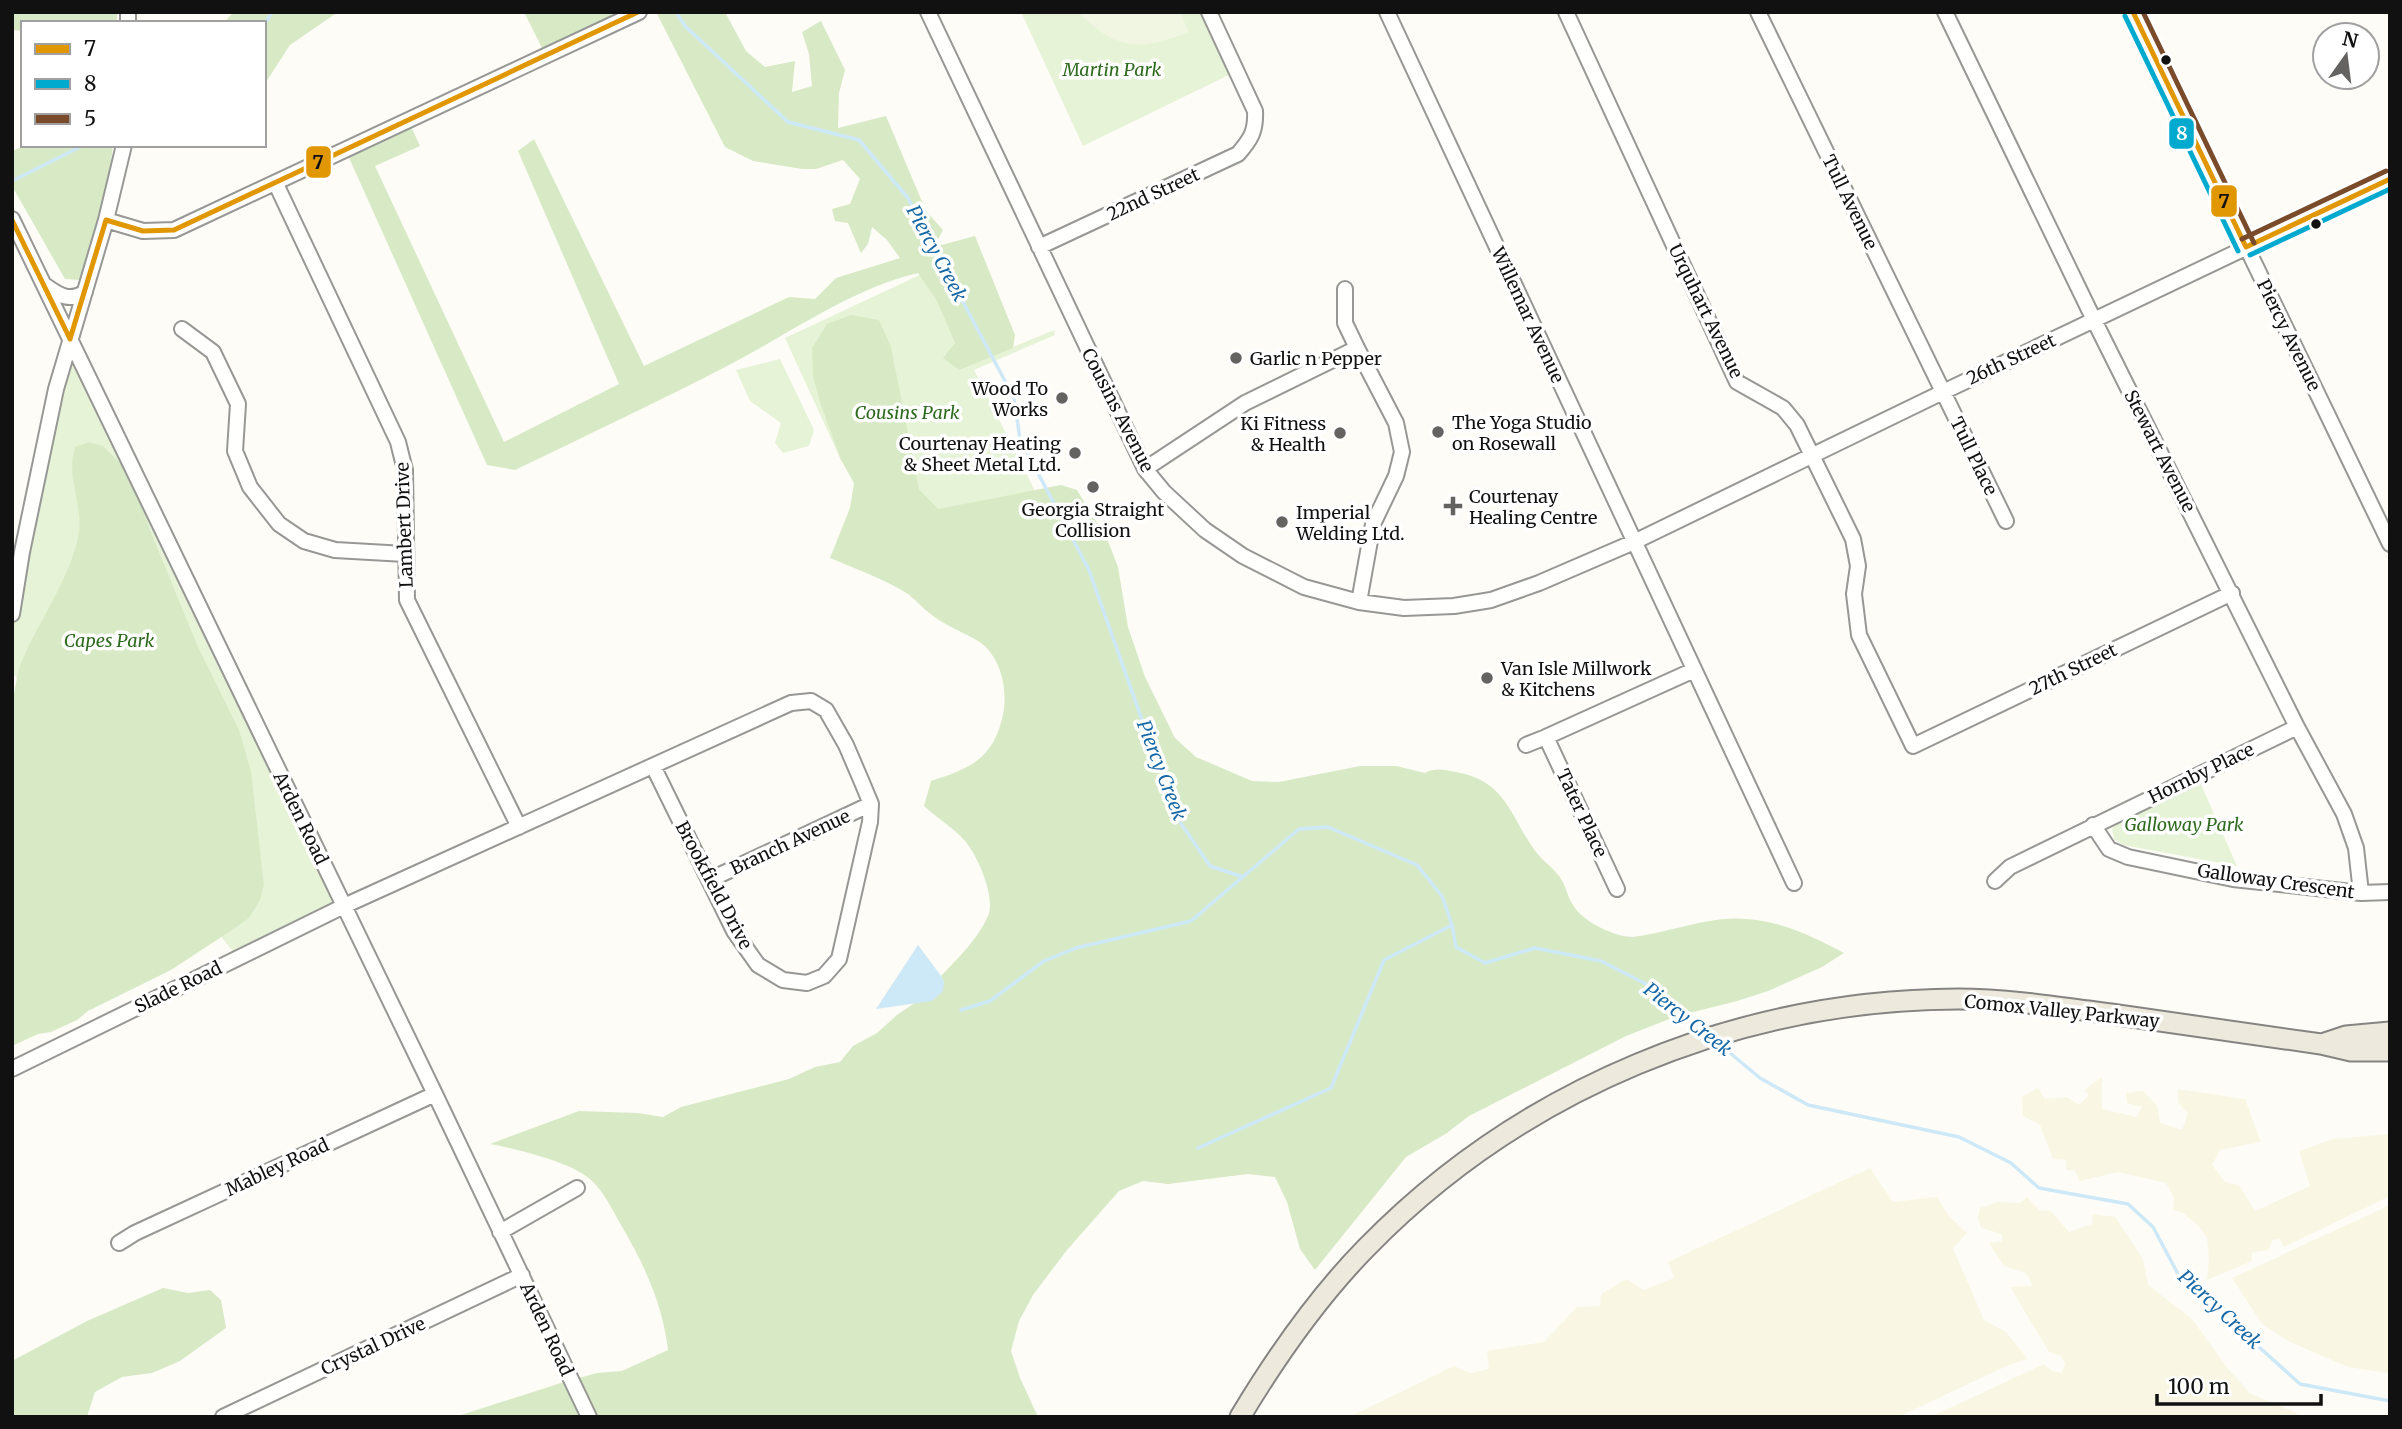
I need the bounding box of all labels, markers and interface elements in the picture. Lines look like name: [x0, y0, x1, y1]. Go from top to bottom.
legend: [21, 21, 266, 147]
north arrow: [2311, 21, 2381, 91]
text: N: [2340, 26, 2360, 53]
text: 7: [84, 35, 96, 62]
unlabelled marker: [2159, 53, 2173, 67]
park label: Martin Park: [1062, 58, 1161, 81]
text: 8: [84, 70, 97, 97]
text: 5: [84, 105, 96, 132]
line badge: 8: [2168, 117, 2195, 150]
text: 8: [2176, 121, 2188, 145]
line badge: 7: [305, 145, 332, 179]
text: 7: [312, 150, 324, 174]
street label: Tull Avenue: [1817, 151, 1883, 253]
street label: 22nd Street: [1103, 163, 1203, 225]
line badge: 7: [2210, 184, 2238, 218]
text: 7: [2218, 189, 2230, 213]
water label: Piercy Creek: [902, 201, 973, 306]
unlabelled marker: [2309, 217, 2323, 231]
street label: Urquhart Avenue: [1664, 240, 1748, 382]
street label: Willemar Avenue: [1486, 243, 1570, 387]
street label: Piercy Avenue: [2252, 275, 2326, 395]
street label: 26th Street: [1963, 328, 2059, 390]
street label: Cousins Avenue: [1077, 344, 1159, 476]
place label: Garlic n Pepper: [1250, 347, 1382, 370]
marker: Garlic n Pepper: [1228, 350, 1244, 366]
place label: Wood To Works: [970, 377, 1048, 421]
street label: Stewart Avenue: [2119, 386, 2201, 516]
marker: Wood To Works: [1054, 390, 1070, 406]
park label: Cousins Park: [854, 401, 960, 424]
place label: The Yoga Studio on Rosewall: [1452, 411, 1592, 455]
place label: Ki Fitness & Health: [1240, 412, 1326, 456]
street label: Tull Place: [1945, 413, 2003, 499]
marker: The Yoga Studio on Rosewall: [1430, 424, 1446, 440]
marker: Ki Fitness & Health: [1332, 425, 1348, 441]
place label: Courtenay Heating & Sheet Metal Ltd.: [899, 432, 1061, 476]
marker: Courtenay Heating & Sheet Metal Ltd.: [1067, 445, 1083, 461]
street label: Lambert Drive: [390, 462, 418, 588]
marker: Georgia Straight Collision: [1085, 479, 1101, 495]
place label: Courtenay Healing Centre: [1469, 485, 1597, 529]
marker: Courtenay Healing Centre: [1443, 496, 1463, 516]
place label: Georgia Straight Collision: [1022, 498, 1164, 542]
place label: Imperial Welding Ltd.: [1295, 501, 1405, 545]
marker: Imperial Welding Ltd.: [1274, 514, 1290, 530]
park label: Capes Park: [64, 629, 154, 652]
street label: 27th Street: [2025, 638, 2121, 700]
place label: Van Isle Millwork & Kitchens: [1500, 657, 1652, 701]
marker: Van Isle Millwork & Kitchens: [1479, 670, 1495, 686]
water label: Piercy Creek: [1132, 717, 1192, 824]
street label: Hornby Place: [2144, 737, 2258, 809]
street label: Tater Place: [1551, 765, 1613, 861]
street label: Arden Road: [268, 767, 333, 868]
street label: Branch Avenue: [726, 804, 854, 880]
park label: Galloway Park: [2124, 813, 2244, 836]
street label: Brookfield Drive: [671, 817, 757, 953]
street label: Galloway Crescent: [2196, 859, 2356, 903]
street label: Slade Road: [131, 956, 226, 1018]
water label: Piercy Creek: [1639, 977, 1737, 1061]
street label: Comox Valley Parkway: [1963, 989, 2161, 1033]
street label: Mabley Road: [222, 1133, 332, 1201]
water label: Piercy Creek: [2173, 1264, 2267, 1354]
street label: Arden Road: [515, 1278, 579, 1380]
street label: Crystal Drive: [317, 1312, 429, 1380]
scale bar: [2157, 1362, 2322, 1406]
text: 100 m: [2168, 1373, 2230, 1400]

